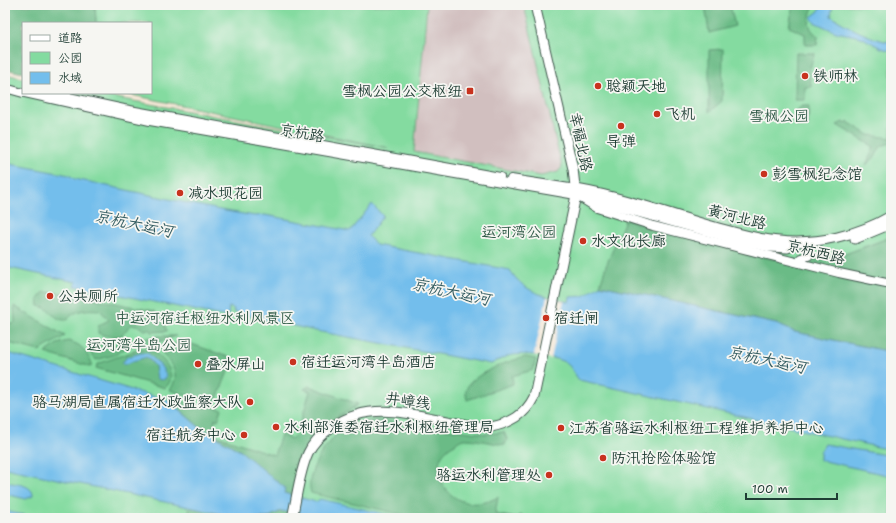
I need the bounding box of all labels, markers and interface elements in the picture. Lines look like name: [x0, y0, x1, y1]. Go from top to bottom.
legend: [22, 22, 152, 94]
text: 道路: [58, 30, 82, 46]
text: 公园: [58, 50, 82, 66]
place label: 铁师林: [813, 66, 858, 86]
text: 水域: [58, 70, 82, 86]
marker: 铁师林: [800, 71, 810, 81]
place label: 聪颖天地: [606, 76, 666, 96]
place label: 雪枫公园公交枢纽: [342, 81, 462, 101]
marker: 聪颖天地: [593, 81, 603, 91]
marker: 雪枫公园公交枢纽: [465, 86, 475, 96]
place label: 飞机: [665, 104, 695, 124]
park label: 雪枫公园: [749, 106, 809, 126]
marker: 飞机: [652, 109, 662, 119]
street label: 幸福北路: [565, 111, 597, 173]
street label: 京杭路: [278, 119, 326, 147]
marker: 导弹: [616, 121, 626, 131]
place label: 导弹: [606, 131, 636, 151]
place label: 彭雪枫纪念馆: [772, 164, 862, 184]
marker: 彭雪枫纪念馆: [759, 169, 769, 179]
place label: 减水坝花园: [188, 183, 263, 203]
marker: 减水坝花园: [175, 188, 185, 198]
street label: 黄河北路: [705, 200, 769, 234]
water label: 京杭大运河: [93, 205, 178, 243]
park label: 运河湾公园: [481, 222, 557, 242]
place label: 水文化长廊: [591, 231, 666, 251]
street label: 京杭西路: [784, 235, 848, 269]
marker: 水文化长廊: [578, 236, 588, 246]
water label: 京杭大运河: [410, 273, 495, 311]
place label: 公共厕所: [58, 286, 118, 306]
marker: 公共厕所: [45, 291, 55, 301]
park label: 中运河宿迁枢纽水利风景区: [115, 308, 295, 328]
place label: 宿迁闸: [554, 308, 599, 328]
marker: 宿迁闸: [541, 313, 551, 323]
park label: 运河湾半岛公园: [86, 335, 192, 355]
water label: 京杭大运河: [726, 341, 811, 379]
place label: 宿迁运河湾半岛酒店: [301, 352, 436, 372]
place label: 叠水屏山: [206, 354, 266, 374]
marker: 宿迁运河湾半岛酒店: [288, 357, 298, 367]
marker: 叠水屏山: [193, 359, 203, 369]
street label: 井嶂线: [384, 388, 432, 414]
place label: 骆马湖局直属宿迁水政监察大队: [32, 392, 242, 412]
marker: 骆马湖局直属宿迁水政监察大队: [245, 397, 255, 407]
place label: 水利部淮委宿迁水利枢纽管理局: [284, 417, 494, 437]
place label: 江苏省骆运水利枢纽工程维护养护中心: [569, 418, 824, 438]
marker: 水利部淮委宿迁水利枢纽管理局: [271, 422, 281, 432]
marker: 江苏省骆运水利枢纽工程维护养护中心: [556, 423, 566, 433]
place label: 宿迁航务中心: [146, 425, 236, 445]
marker: 宿迁航务中心: [239, 430, 249, 440]
place label: 防汛抢险体验馆: [611, 448, 716, 468]
marker: 防汛抢险体验馆: [598, 453, 608, 463]
place label: 骆运水利管理处: [436, 465, 541, 485]
marker: 骆运水利管理处: [544, 470, 554, 480]
scale bar: [746, 475, 837, 501]
text: 100 m: [752, 481, 788, 497]

